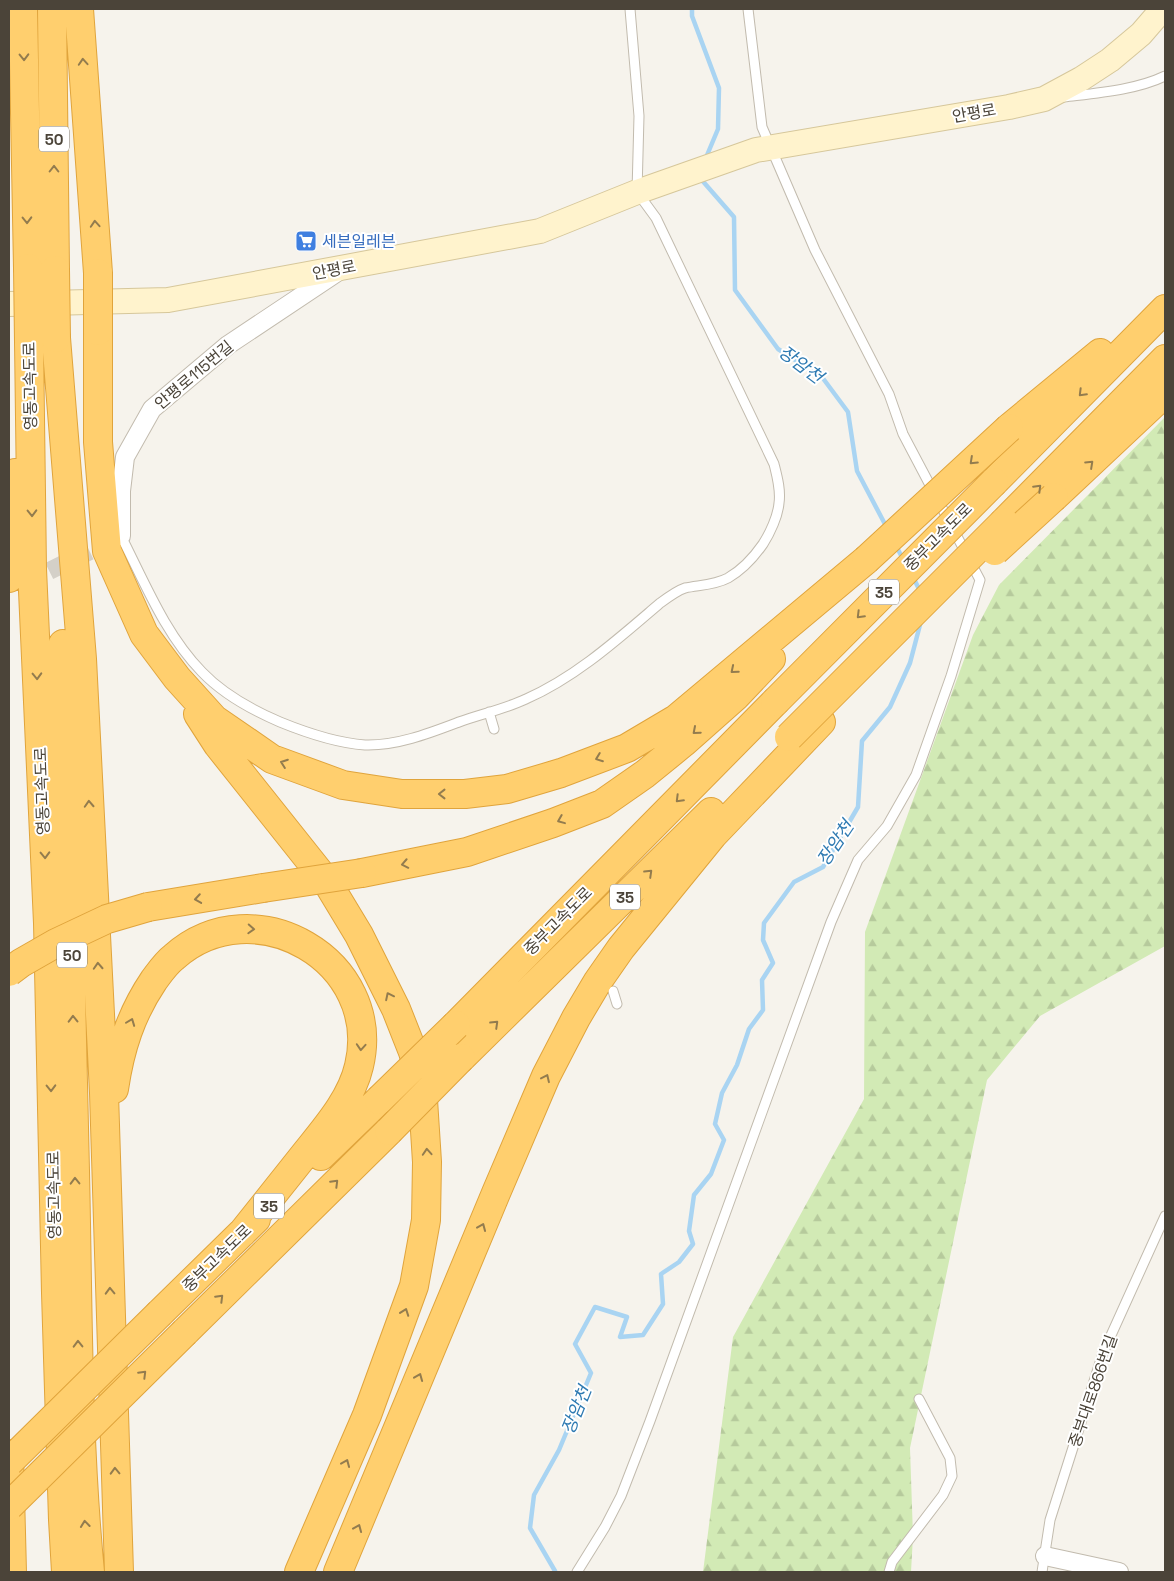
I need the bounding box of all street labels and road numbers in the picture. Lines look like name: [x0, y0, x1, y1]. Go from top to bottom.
street label: 안평로: [950, 99, 998, 127]
road number: 50: [39, 126, 69, 152]
street label: 안평로: [310, 255, 358, 285]
street label: 안평로115번길: [150, 336, 238, 414]
street label: 영동고속도로: [19, 341, 41, 430]
street label: 중부고속도로: [899, 498, 977, 576]
road number: 35: [869, 580, 899, 604]
street label: 영동고속도로: [30, 746, 54, 836]
street label: 중부고속도로: [519, 882, 597, 960]
road number: 35: [610, 884, 640, 910]
road number: 50: [57, 942, 87, 968]
street label: 영동고속도로: [43, 1150, 65, 1239]
road number: 35: [254, 1194, 284, 1218]
street label: 중부고속도로: [178, 1220, 256, 1296]
street label: 중부대로866번길: [1064, 1332, 1122, 1450]

